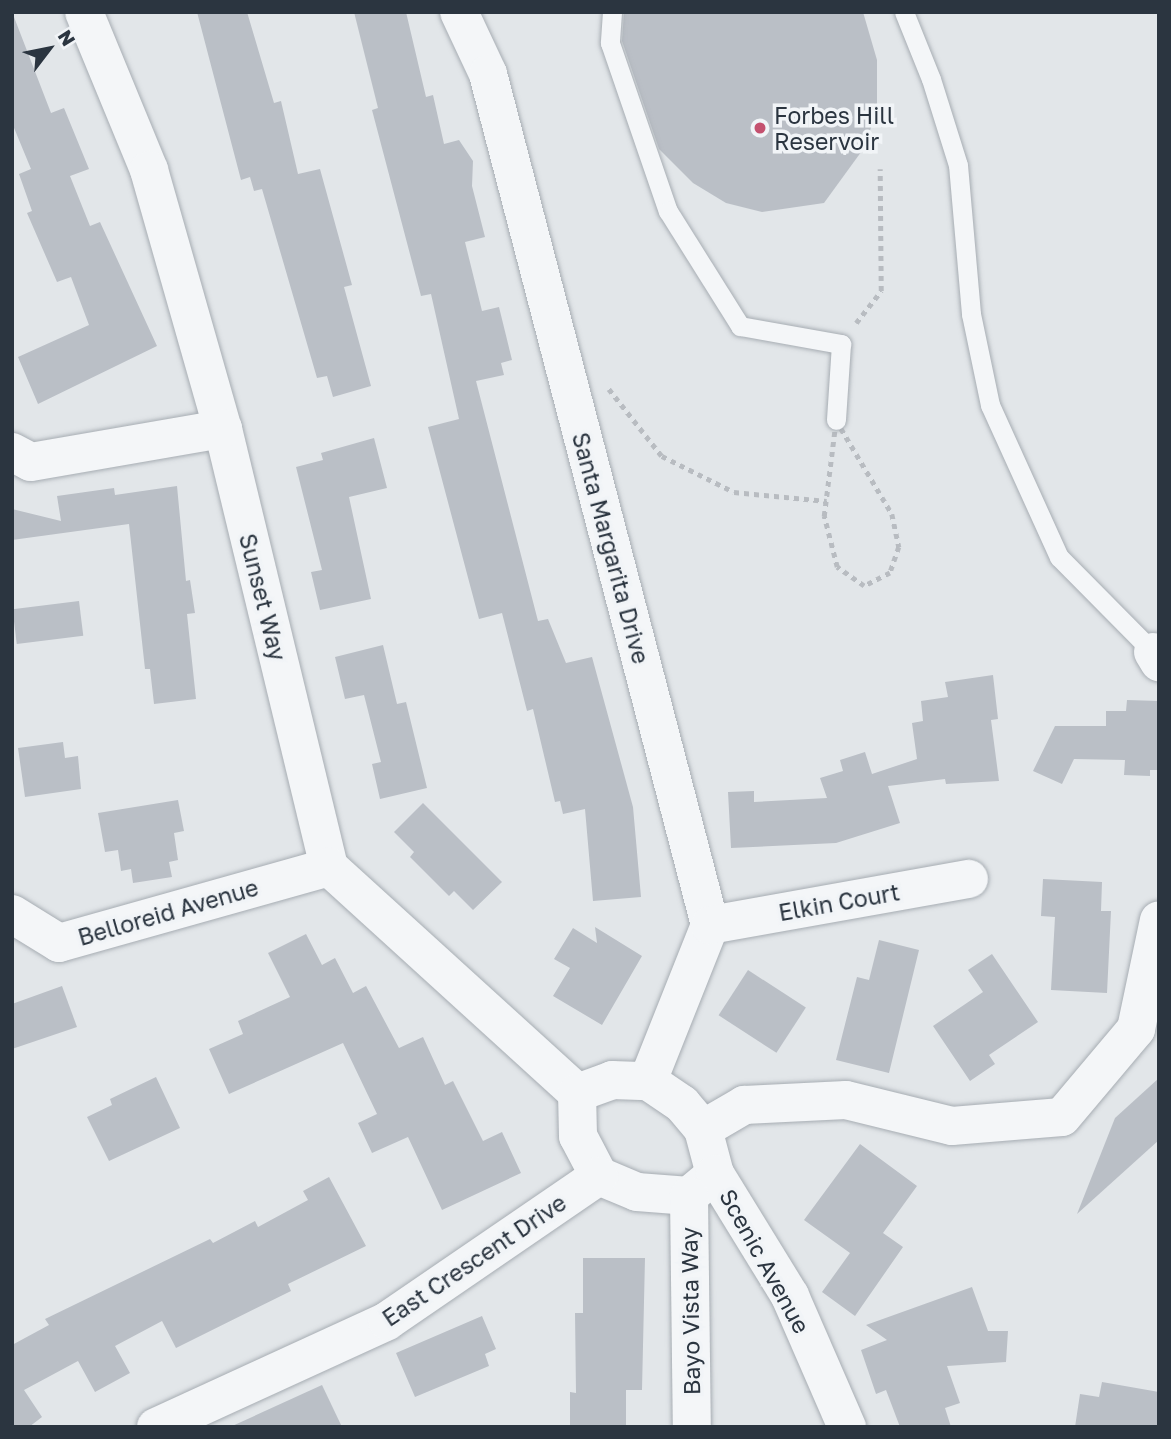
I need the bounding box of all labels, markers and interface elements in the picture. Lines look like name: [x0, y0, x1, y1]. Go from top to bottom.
north arrow: [14, 14, 84, 84]
text: N: [54, 25, 81, 50]
place label: Forbes Hill Reservoir: [774, 101, 894, 155]
marker: Forbes Hill Reservoir: [752, 120, 768, 136]
street label: Santa Margarita Drive: [567, 429, 655, 667]
street label: Sunset Way: [234, 531, 292, 663]
street label: Belloreid Avenue: [75, 873, 261, 951]
street label: Elkin Court: [776, 878, 902, 926]
street label: Scenic Avenue: [714, 1184, 816, 1338]
street label: East Crescent Drive: [377, 1188, 571, 1332]
street label: Bayo Vista Way: [675, 1227, 705, 1395]

